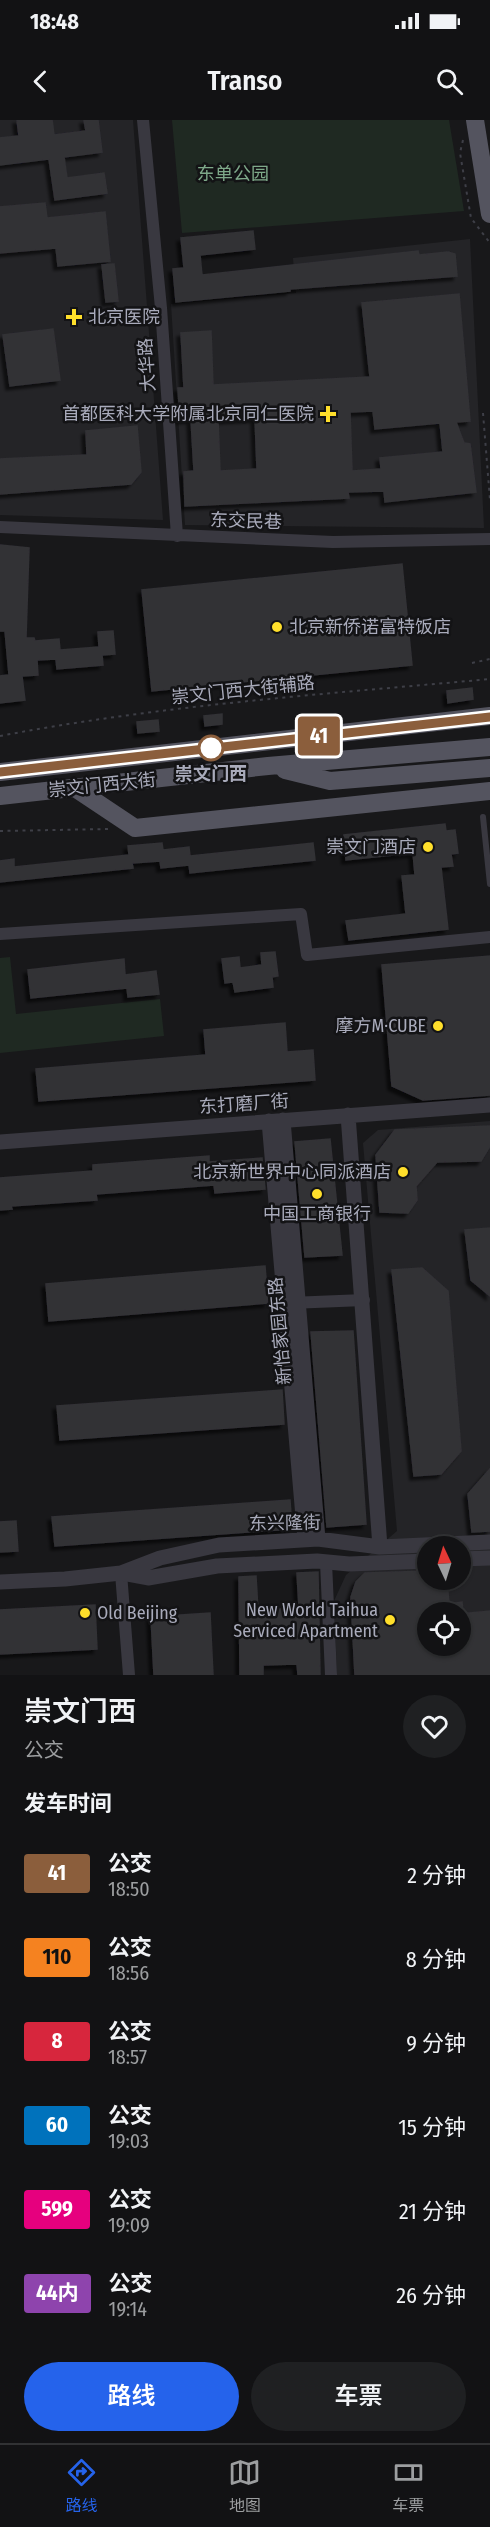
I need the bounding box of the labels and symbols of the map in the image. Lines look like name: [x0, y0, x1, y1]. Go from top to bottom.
park label: 东单公园: [197, 163, 269, 185]
place label: 北京医院: [88, 306, 160, 328]
marker: 北京医院: [65, 308, 83, 326]
street label: 大华路: [134, 337, 160, 393]
place label: 首都医科大学附属北京同仁医院: [62, 403, 314, 425]
marker: 首都医科大学附属北京同仁医院: [319, 405, 337, 423]
street label: 东交民巷: [210, 509, 282, 533]
place label: 北京新侨诺富特饭店: [289, 616, 451, 638]
marker: 北京新侨诺富特饭店: [270, 620, 284, 634]
street label: 崇文门西大街辅路: [170, 672, 316, 708]
line badge: 41: [292, 716, 346, 756]
marker: 崇文门西: [198, 735, 224, 761]
place label: 崇文门西: [175, 763, 247, 785]
street label: 崇文门西大街: [47, 768, 157, 802]
place label: 崇文门酒店: [326, 836, 416, 858]
marker: 崇文门酒店: [421, 840, 435, 854]
place label: 摩方M·CUBE: [336, 1015, 426, 1037]
marker: 摩方M·CUBE: [431, 1019, 445, 1033]
street label: 东打磨厂街: [198, 1090, 290, 1118]
place label: 北京新世界中心同派酒店: [193, 1161, 391, 1183]
marker: 北京新世界中心同派酒店: [396, 1165, 410, 1179]
marker: 中国工商银行: [310, 1187, 324, 1201]
place label: 中国工商银行: [263, 1203, 371, 1225]
street label: 新怡家园东路: [264, 1276, 296, 1386]
street label: 东兴隆街: [249, 1511, 321, 1535]
north arrow: [417, 1536, 471, 1590]
place label: New World Taihua Serviced Apartment: [233, 1599, 378, 1642]
place label: Old Beijing: [97, 1602, 178, 1624]
marker: Old Beijing: [78, 1606, 92, 1620]
marker: New World Taihua Serviced Apartment: [383, 1613, 397, 1627]

